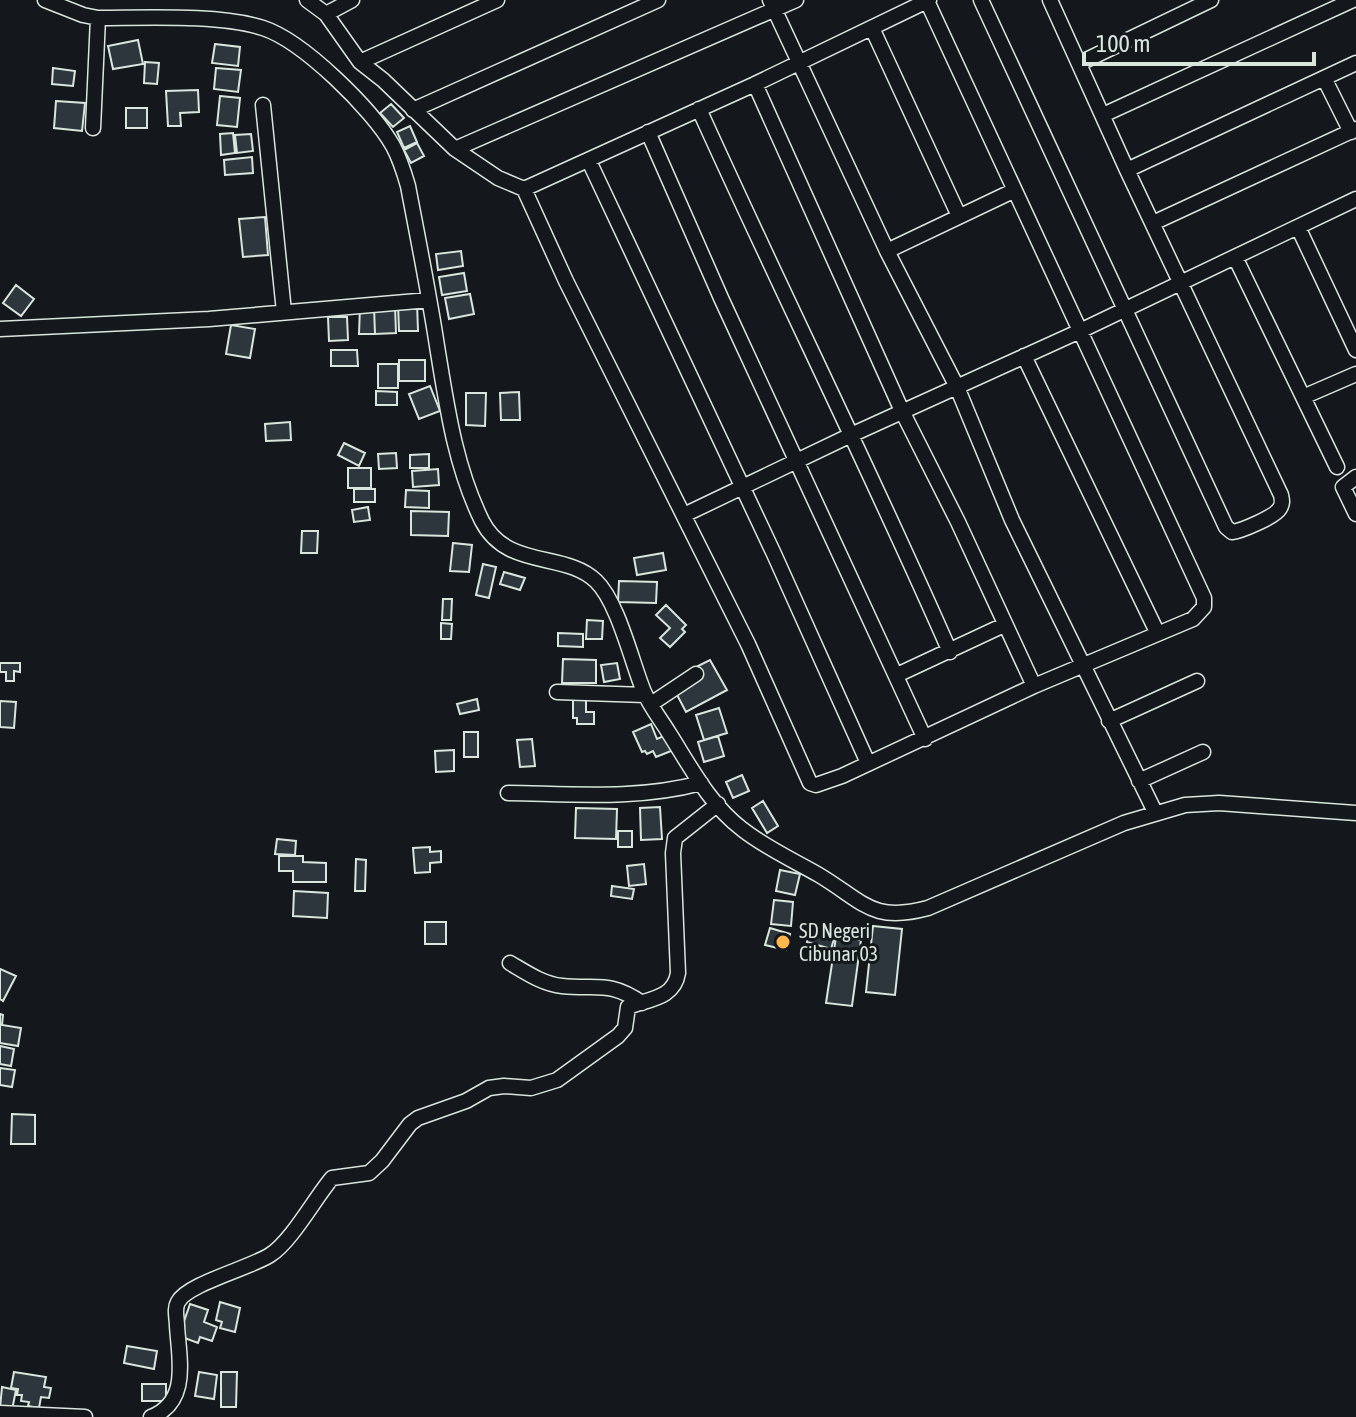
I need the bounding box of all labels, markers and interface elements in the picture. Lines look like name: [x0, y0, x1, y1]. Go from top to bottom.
scale bar: [1084, 16, 1314, 66]
text: 100 m: [1096, 30, 1150, 57]
place label: SD Negeri Cibunar 03: [799, 919, 878, 965]
marker: SD Negeri Cibunar 03: [774, 933, 792, 951]

